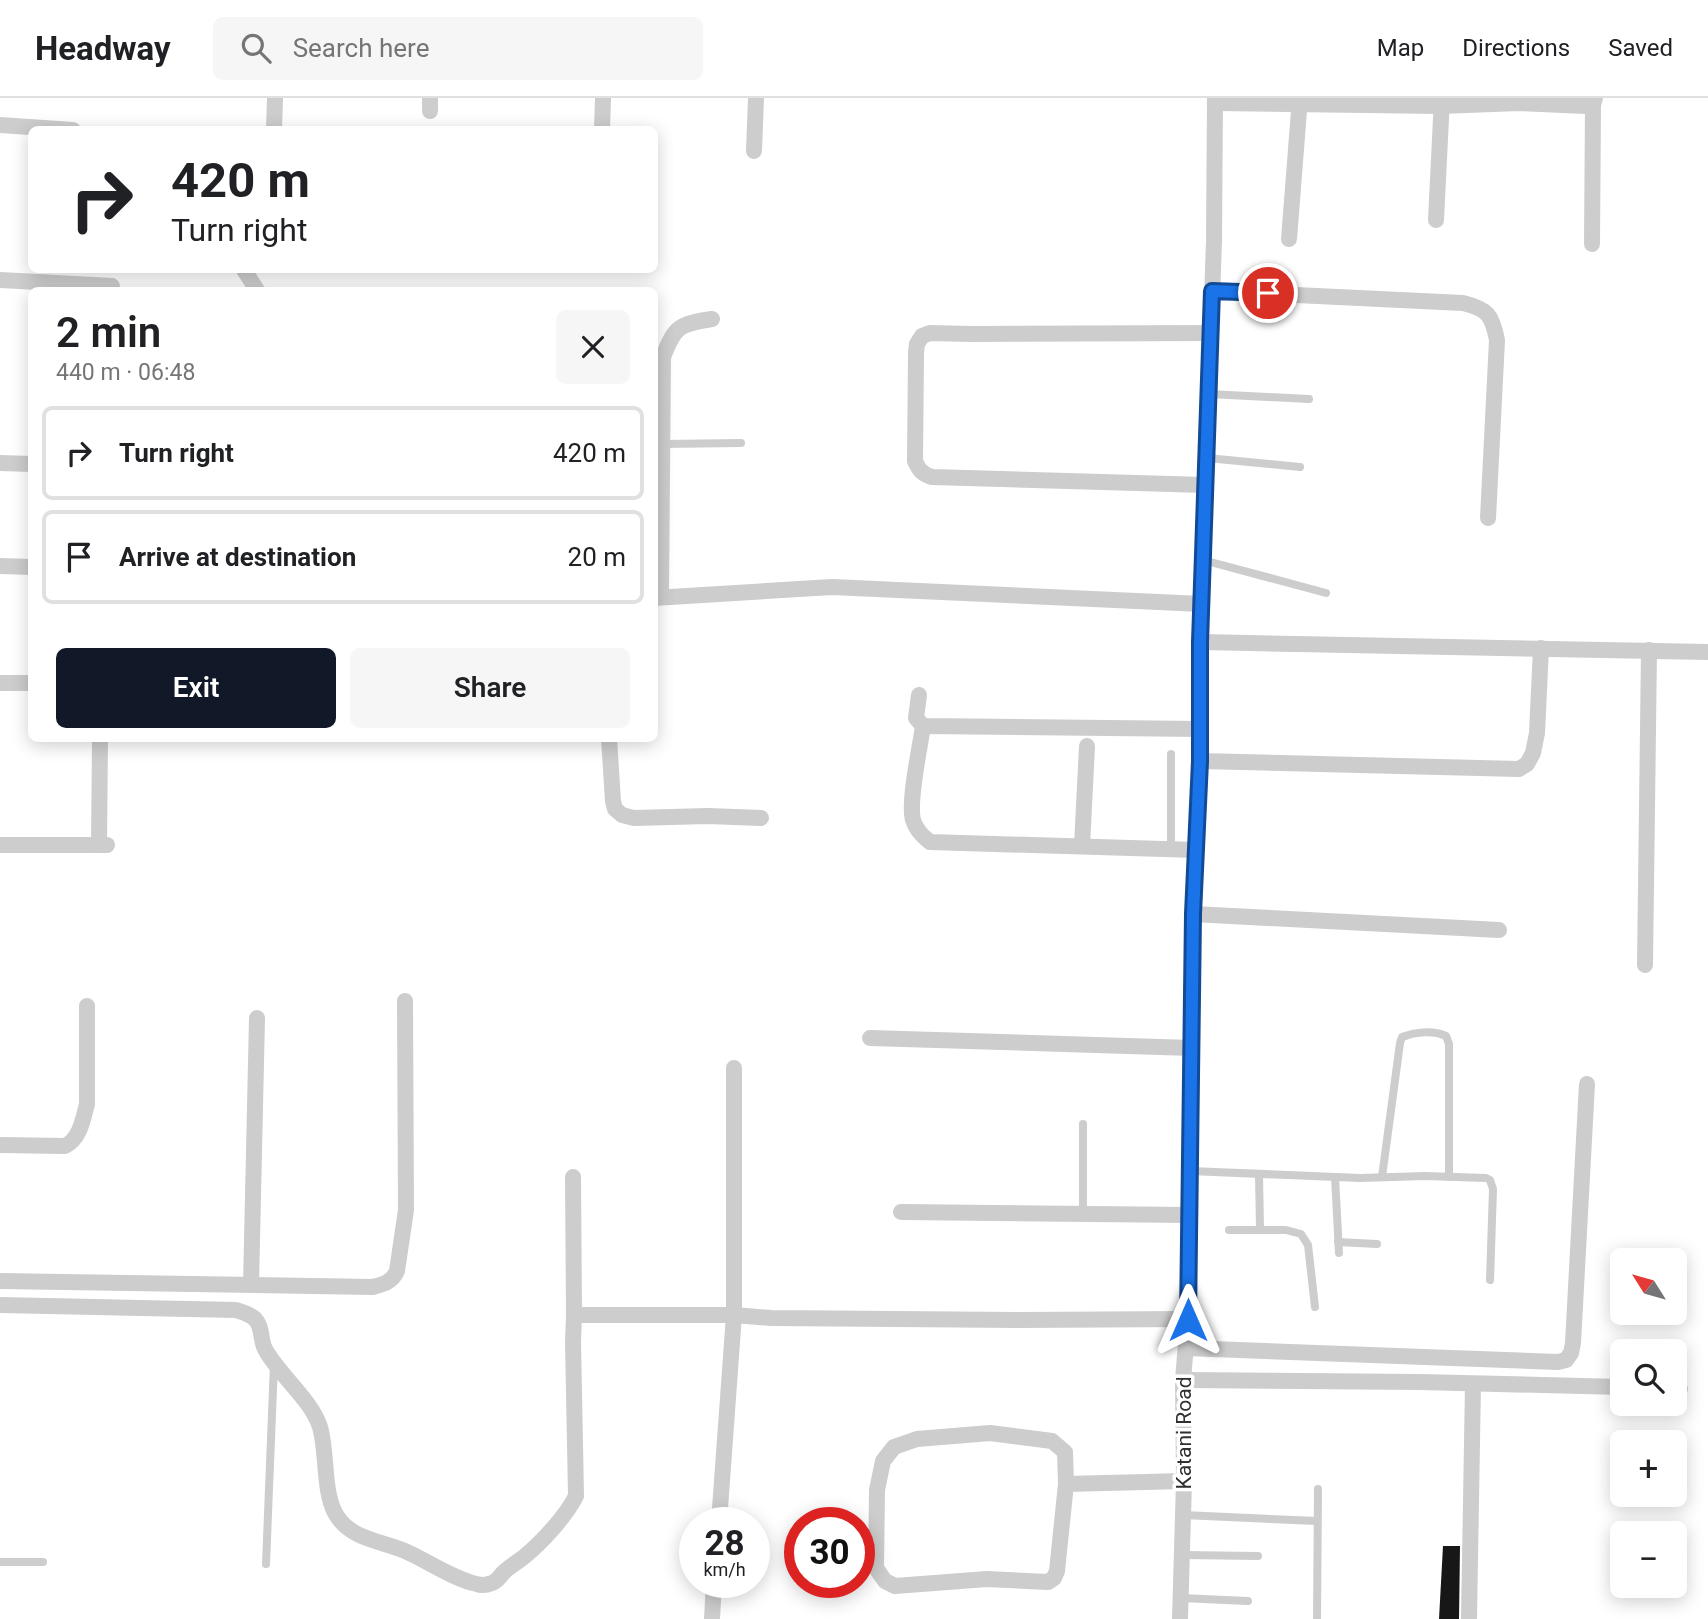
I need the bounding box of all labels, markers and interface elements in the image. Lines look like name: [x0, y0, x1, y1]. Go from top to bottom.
search box: [213, 17, 703, 80]
text: Headway: [35, 29, 171, 68]
icon: search: [237, 29, 275, 67]
text: Search here: [293, 33, 429, 63]
text: Map: [1377, 34, 1424, 62]
text: Directions: [1462, 34, 1570, 62]
text: Saved: [1608, 34, 1673, 62]
text: 420 m: [171, 152, 310, 209]
icon: right: [56, 154, 147, 245]
text: Turn right: [171, 211, 307, 249]
pin: [1238, 263, 1298, 323]
icon: arrive: [1249, 274, 1287, 312]
text: 2 min: [56, 308, 161, 357]
button: close: [556, 310, 630, 384]
text: 440 m · 06:48: [56, 359, 195, 386]
icon: right: [60, 434, 98, 472]
text: Turn right: [119, 438, 234, 468]
text: 420 m: [553, 438, 626, 468]
icon: arrive: [60, 538, 98, 576]
text: Arrive at destination: [119, 542, 356, 572]
text: 20 m: [568, 542, 626, 572]
button: Exit: [56, 648, 336, 728]
button: Share: [350, 648, 630, 728]
north arrow: [1610, 1248, 1687, 1325]
map controls: [1610, 1248, 1687, 1598]
position arrow: [1151, 1283, 1225, 1357]
button: search: [1610, 1339, 1687, 1416]
street label: Katani Road: [1172, 1377, 1196, 1490]
button: +: [1610, 1430, 1687, 1507]
speed limit sign: 30: [784, 1507, 875, 1598]
button: −: [1610, 1521, 1687, 1598]
text: 28: [704, 1523, 745, 1564]
text: km/h: [703, 1559, 746, 1580]

